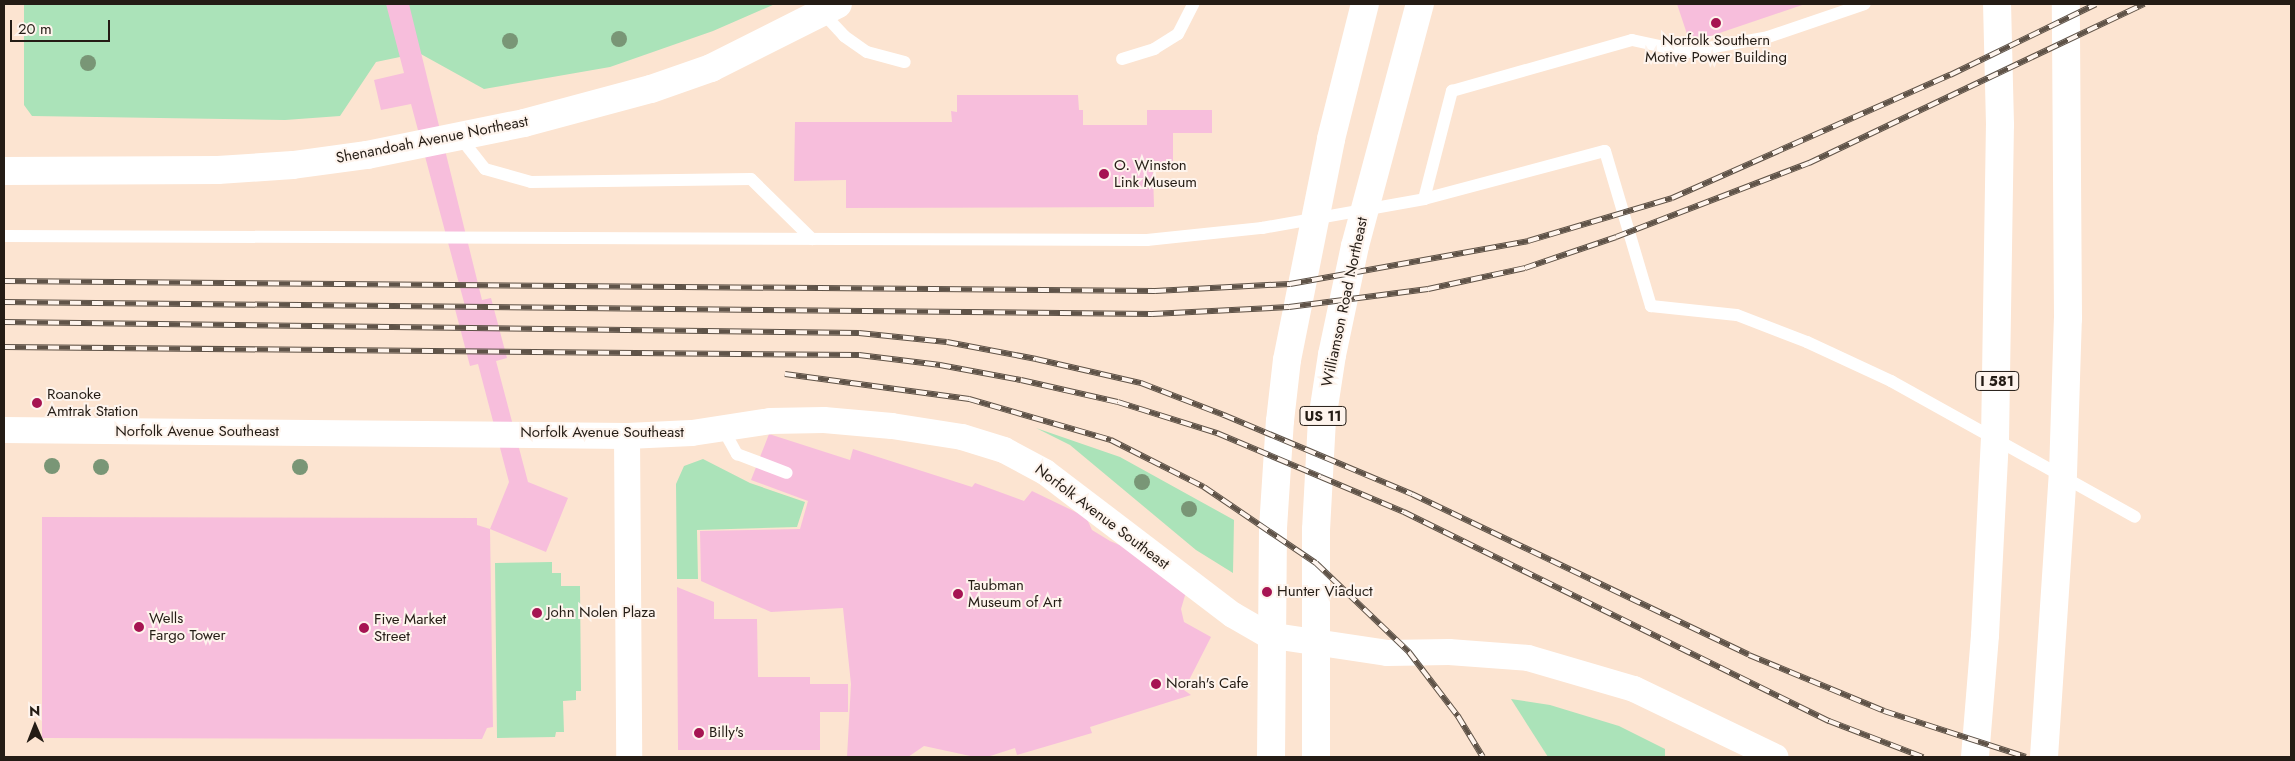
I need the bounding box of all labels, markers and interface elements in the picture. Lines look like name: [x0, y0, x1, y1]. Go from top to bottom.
scale bar: [12, 10, 112, 42]
marker: Norfolk Southern Motive Power Building: [1710, 17, 1722, 29]
text: 20 m: [18, 18, 52, 40]
place label: Norfolk Southern Motive Power Building: [1645, 31, 1787, 66]
street label: Shenandoah Avenue Northeast: [334, 113, 530, 167]
place label: O. Winston Link Museum: [1114, 156, 1197, 191]
marker: O. Winston Link Museum: [1098, 168, 1110, 180]
street label: Williamson Road Northeast: [1318, 216, 1372, 388]
road number: I 581: [1974, 370, 2020, 392]
place label: Roanoke Amtrak Station: [47, 385, 138, 420]
marker: Roanoke Amtrak Station: [31, 397, 43, 409]
road number: US 11: [1299, 404, 1347, 428]
street label: Norfolk Avenue Southeast: [115, 423, 279, 441]
street label: Norfolk Avenue Southeast: [520, 424, 684, 442]
street label: Norfolk Avenue Southeast: [1031, 461, 1173, 573]
place label: Taubman Museum of Art: [968, 576, 1061, 611]
place label: Hunter Viaduct: [1277, 583, 1373, 601]
marker: Hunter Viaduct: [1261, 586, 1273, 598]
marker: Taubman Museum of Art: [952, 588, 964, 600]
place label: John Nolen Plaza: [547, 604, 655, 622]
marker: John Nolen Plaza: [531, 607, 543, 619]
place label: Wells Fargo Tower: [149, 609, 226, 644]
place label: Five Market Street: [374, 610, 446, 645]
marker: Wells Fargo Tower: [133, 621, 145, 633]
marker: Five Market Street: [358, 622, 370, 634]
place label: Norah's Cafe: [1166, 675, 1248, 693]
marker: Norah's Cafe: [1150, 678, 1162, 690]
north arrow: [10, 701, 60, 751]
text: N: [29, 701, 40, 721]
place label: Billy's: [709, 724, 744, 742]
marker: Billy's: [693, 727, 705, 739]

